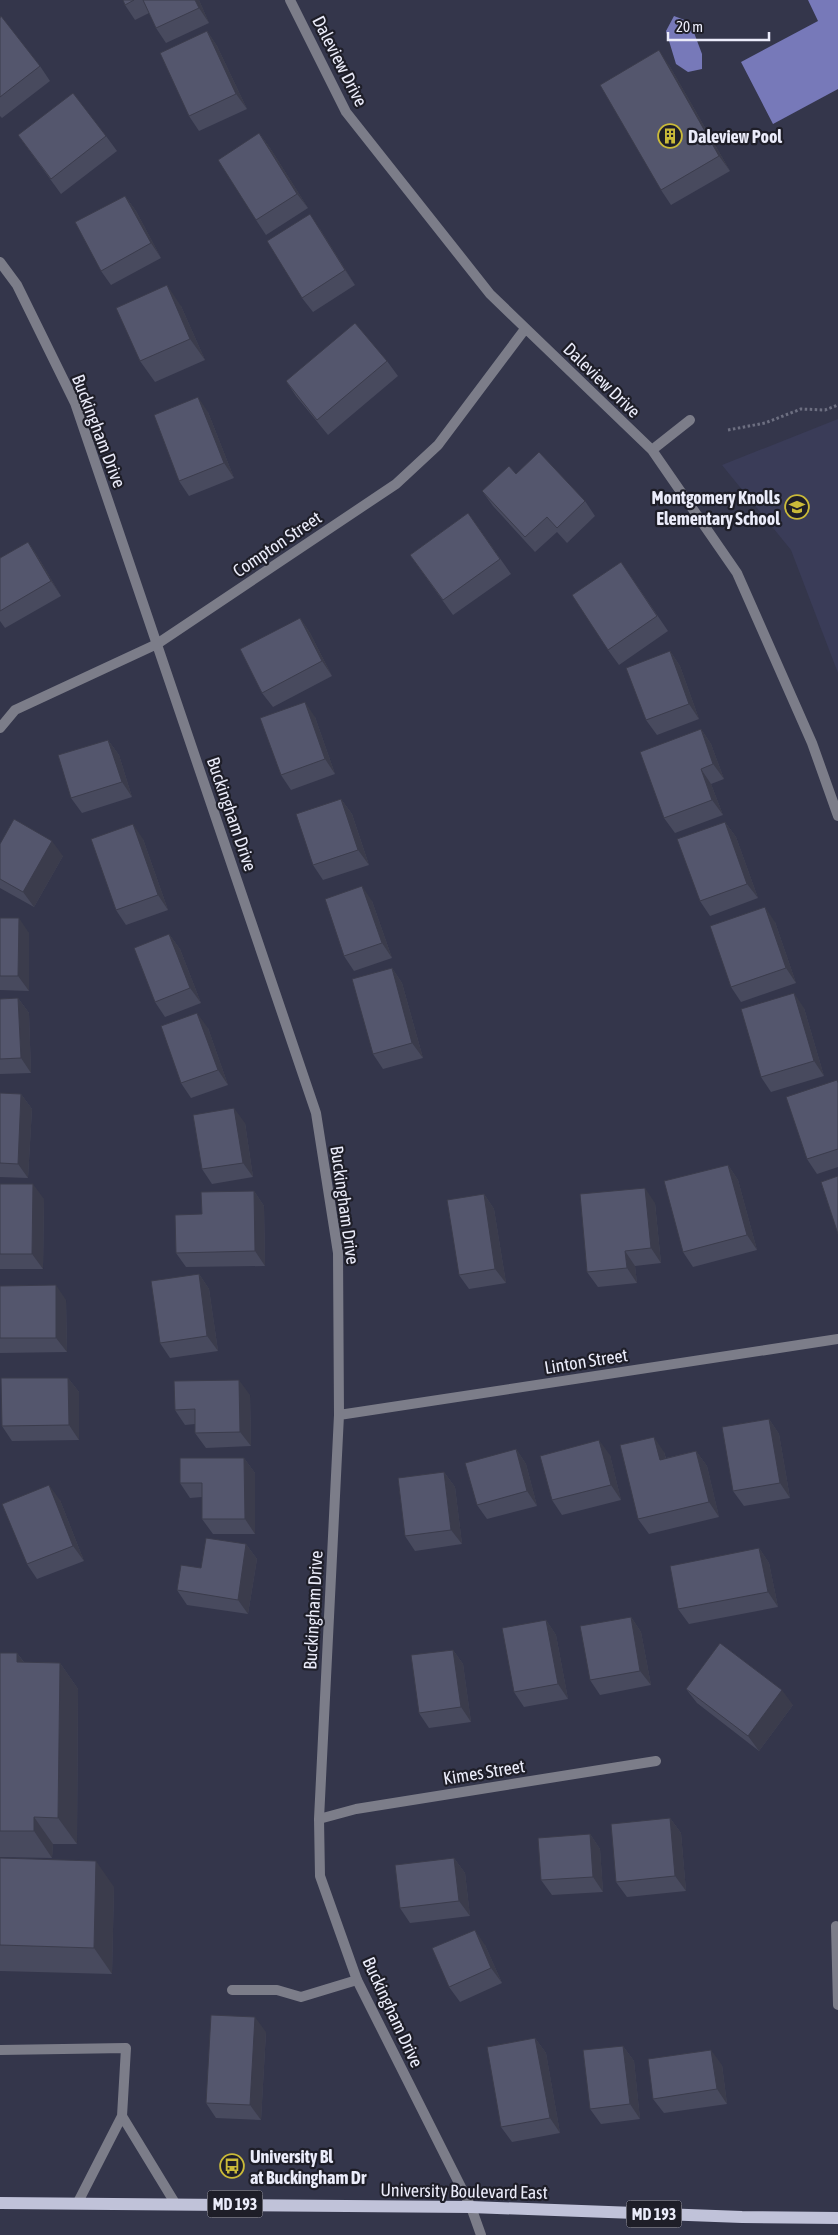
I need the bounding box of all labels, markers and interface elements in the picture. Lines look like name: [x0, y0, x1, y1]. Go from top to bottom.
scale bar: [668, 10, 769, 42]
street label: Daleview Drive: [308, 12, 372, 110]
text: 20 m: [676, 18, 703, 35]
building icon: Daleview Pool: [657, 123, 683, 149]
place label: Daleview Pool: [688, 126, 782, 147]
street label: Daleview Drive: [559, 338, 645, 422]
street label: Buckingham Drive: [68, 372, 130, 490]
place label: Montgomery Knolls Elementary School: [651, 487, 781, 529]
school or university icon: Montgomery Knolls Elementary School: [784, 494, 810, 520]
street label: Compton Street: [229, 507, 325, 581]
street label: Buckingham Drive: [203, 754, 261, 874]
street label: Buckingham Drive: [326, 1144, 364, 1266]
street label: Linton Street: [543, 1344, 629, 1378]
street label: Buckingham Drive: [299, 1550, 327, 1670]
street label: Kimes Street: [442, 1755, 526, 1789]
street label: Buckingham Drive: [358, 1953, 428, 2071]
place label: University Bl at Buckingham Dr: [250, 2146, 367, 2188]
bus stop icon: University Bl at Buckingham Dr: [219, 2153, 245, 2179]
street label: University Boulevard East: [380, 2179, 548, 2203]
road number: MD 193: [208, 2190, 262, 2218]
road number: MD 193: [626, 2200, 682, 2228]

